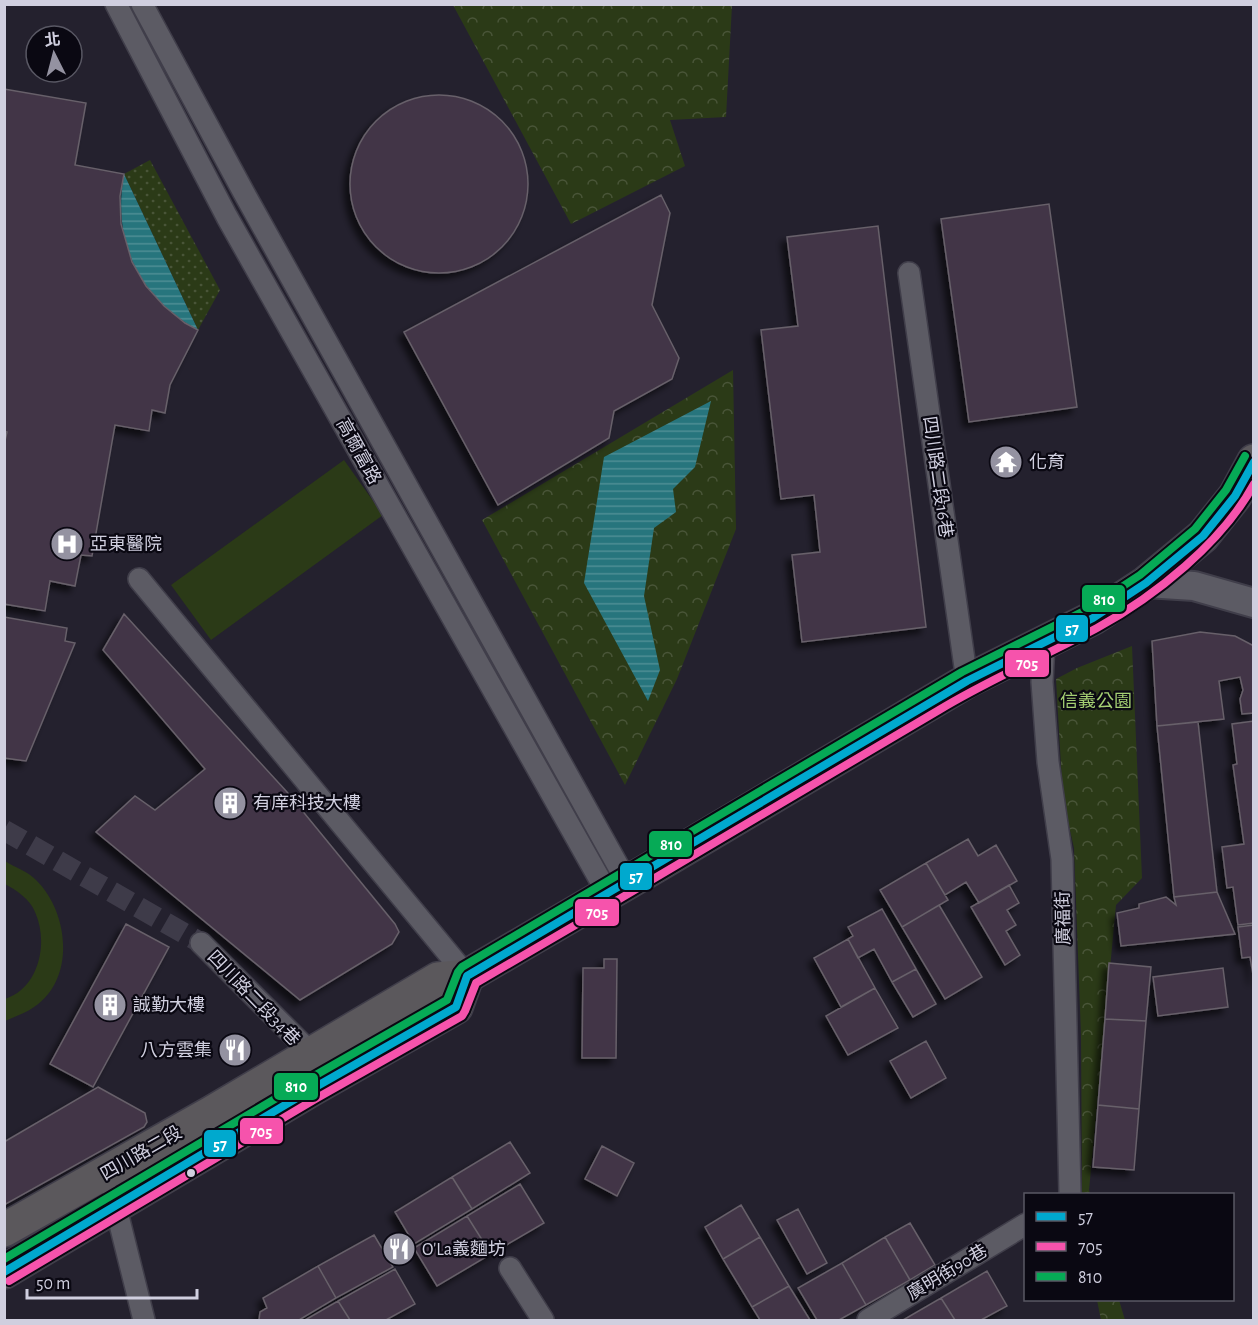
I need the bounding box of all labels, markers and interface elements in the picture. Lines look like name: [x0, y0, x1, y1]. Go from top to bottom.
north arrow: [24, 24, 84, 84]
text: 北: [44, 30, 61, 49]
street label: 高爾富路: [333, 415, 385, 487]
street label: 四川路二段16巷: [920, 415, 956, 539]
temple icon: 化育: [988, 444, 1024, 480]
place label: 化育: [1029, 452, 1065, 472]
hospital icon: 亞東醫院: [49, 526, 85, 562]
place label: 亞東醫院: [90, 534, 162, 554]
line badge: 810: [1081, 584, 1126, 613]
text: 810: [1093, 592, 1115, 608]
line badge: 57: [1055, 614, 1089, 643]
text: 57: [1065, 621, 1079, 637]
line badge: 705: [1004, 649, 1050, 678]
text: 705: [1016, 656, 1038, 672]
park label: 信義公園: [1060, 691, 1132, 711]
building icon: 有庠科技大樓: [212, 785, 248, 821]
place label: 有庠科技大樓: [253, 793, 361, 813]
line badge: 810: [648, 830, 693, 858]
text: 810: [660, 837, 682, 853]
line badge: 57: [619, 862, 653, 891]
text: 57: [629, 869, 643, 885]
street label: 廣福街: [1053, 891, 1073, 945]
line badge: 705: [574, 898, 620, 927]
text: 705: [586, 905, 608, 921]
street label: 四川路二段34巷: [204, 946, 304, 1050]
building icon: 誠勤大樓: [92, 987, 128, 1023]
place label: 誠勤大樓: [133, 995, 205, 1015]
restaurant icon: 八方雲集: [217, 1032, 253, 1068]
place label: 八方雲集: [140, 1040, 212, 1060]
line badge: 810: [273, 1072, 319, 1101]
text: 810: [285, 1079, 307, 1095]
line badge: 705: [239, 1117, 284, 1145]
street label: 四川路二段: [97, 1122, 185, 1184]
text: 705: [250, 1124, 272, 1140]
line badge: 57: [203, 1129, 237, 1158]
text: 57: [213, 1137, 227, 1153]
unlabelled marker: [185, 1167, 197, 1179]
legend: [1024, 1193, 1234, 1301]
text: 57: [1078, 1209, 1093, 1227]
restaurant icon: O'La義麵坊: [381, 1231, 417, 1267]
place label: O'La義麵坊: [422, 1239, 506, 1259]
text: 705: [1078, 1239, 1103, 1257]
street label: 廣明街90巷: [903, 1240, 991, 1304]
scale bar: [27, 1262, 196, 1300]
text: 810: [1078, 1269, 1102, 1287]
text: 50 m: [36, 1275, 70, 1293]

